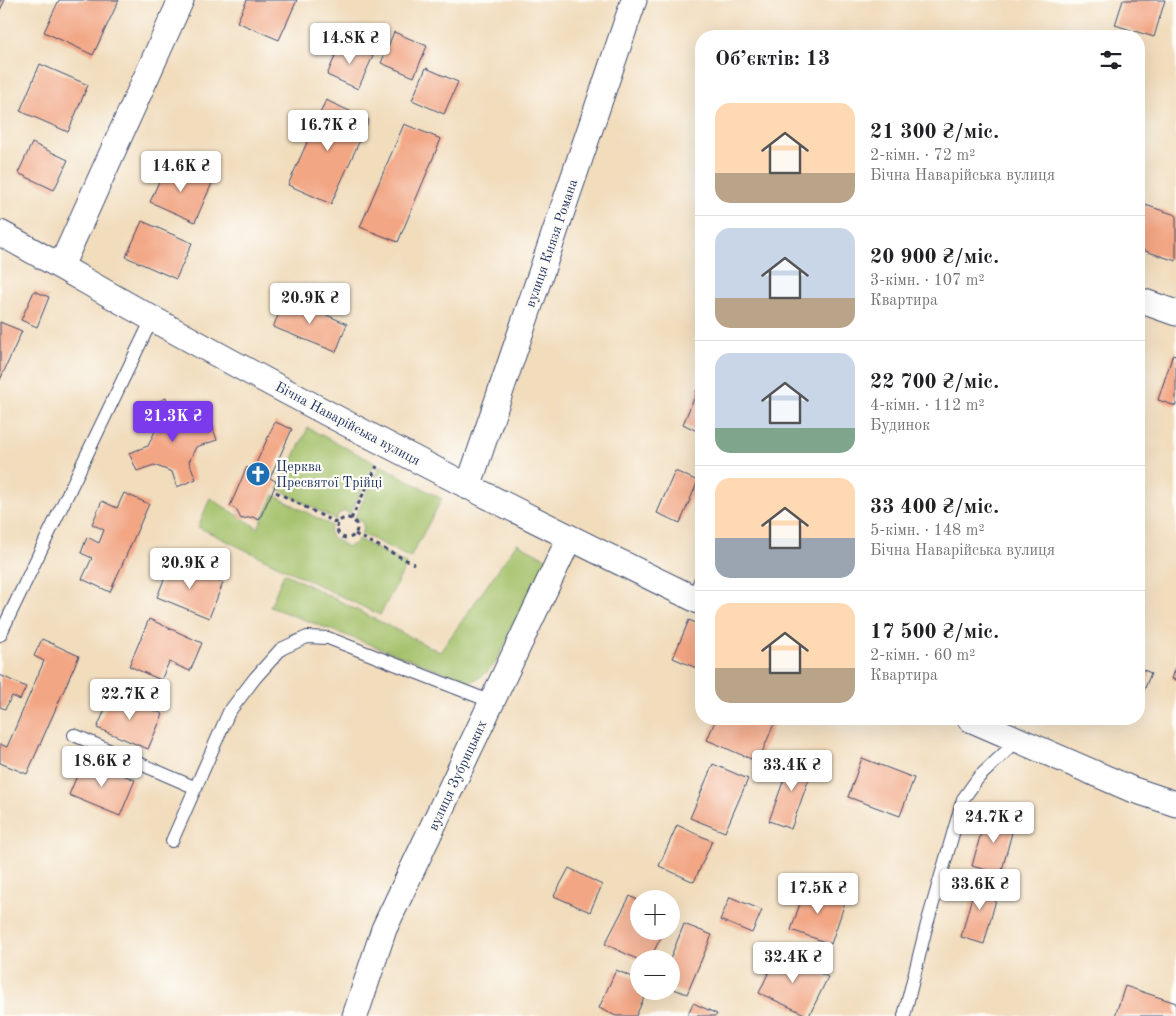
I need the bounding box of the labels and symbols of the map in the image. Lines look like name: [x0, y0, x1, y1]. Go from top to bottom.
pin: 14.8K ₴: [304, 22, 396, 65]
pin: 16.7K ₴: [282, 110, 374, 152]
pin: 14.6K ₴: [135, 150, 227, 193]
street label: вулиця Князя Романа: [523, 177, 580, 309]
pin: 20.9K ₴: [264, 282, 356, 325]
street label: Бічна Наварійська вулиця: [273, 380, 422, 468]
pin: 21.3K ₴: [127, 400, 219, 443]
place label: Церква Пресвятої Трійці: [276, 460, 382, 490]
church icon: Церква Пресвятої Трійці: [245, 461, 271, 487]
pin: 20.9K ₴: [144, 548, 236, 590]
pin: 22.7K ₴: [84, 678, 176, 721]
street label: вулиця Зубрицьких: [426, 718, 490, 833]
pin: 18.6K ₴: [56, 746, 148, 788]
pin: 33.4K ₴: [746, 750, 838, 792]
pin: 24.7K ₴: [948, 802, 1040, 844]
pin: 33.6K ₴: [934, 868, 1026, 911]
pin: 17.5K ₴: [772, 872, 864, 915]
pin: 32.4K ₴: [747, 942, 839, 984]

